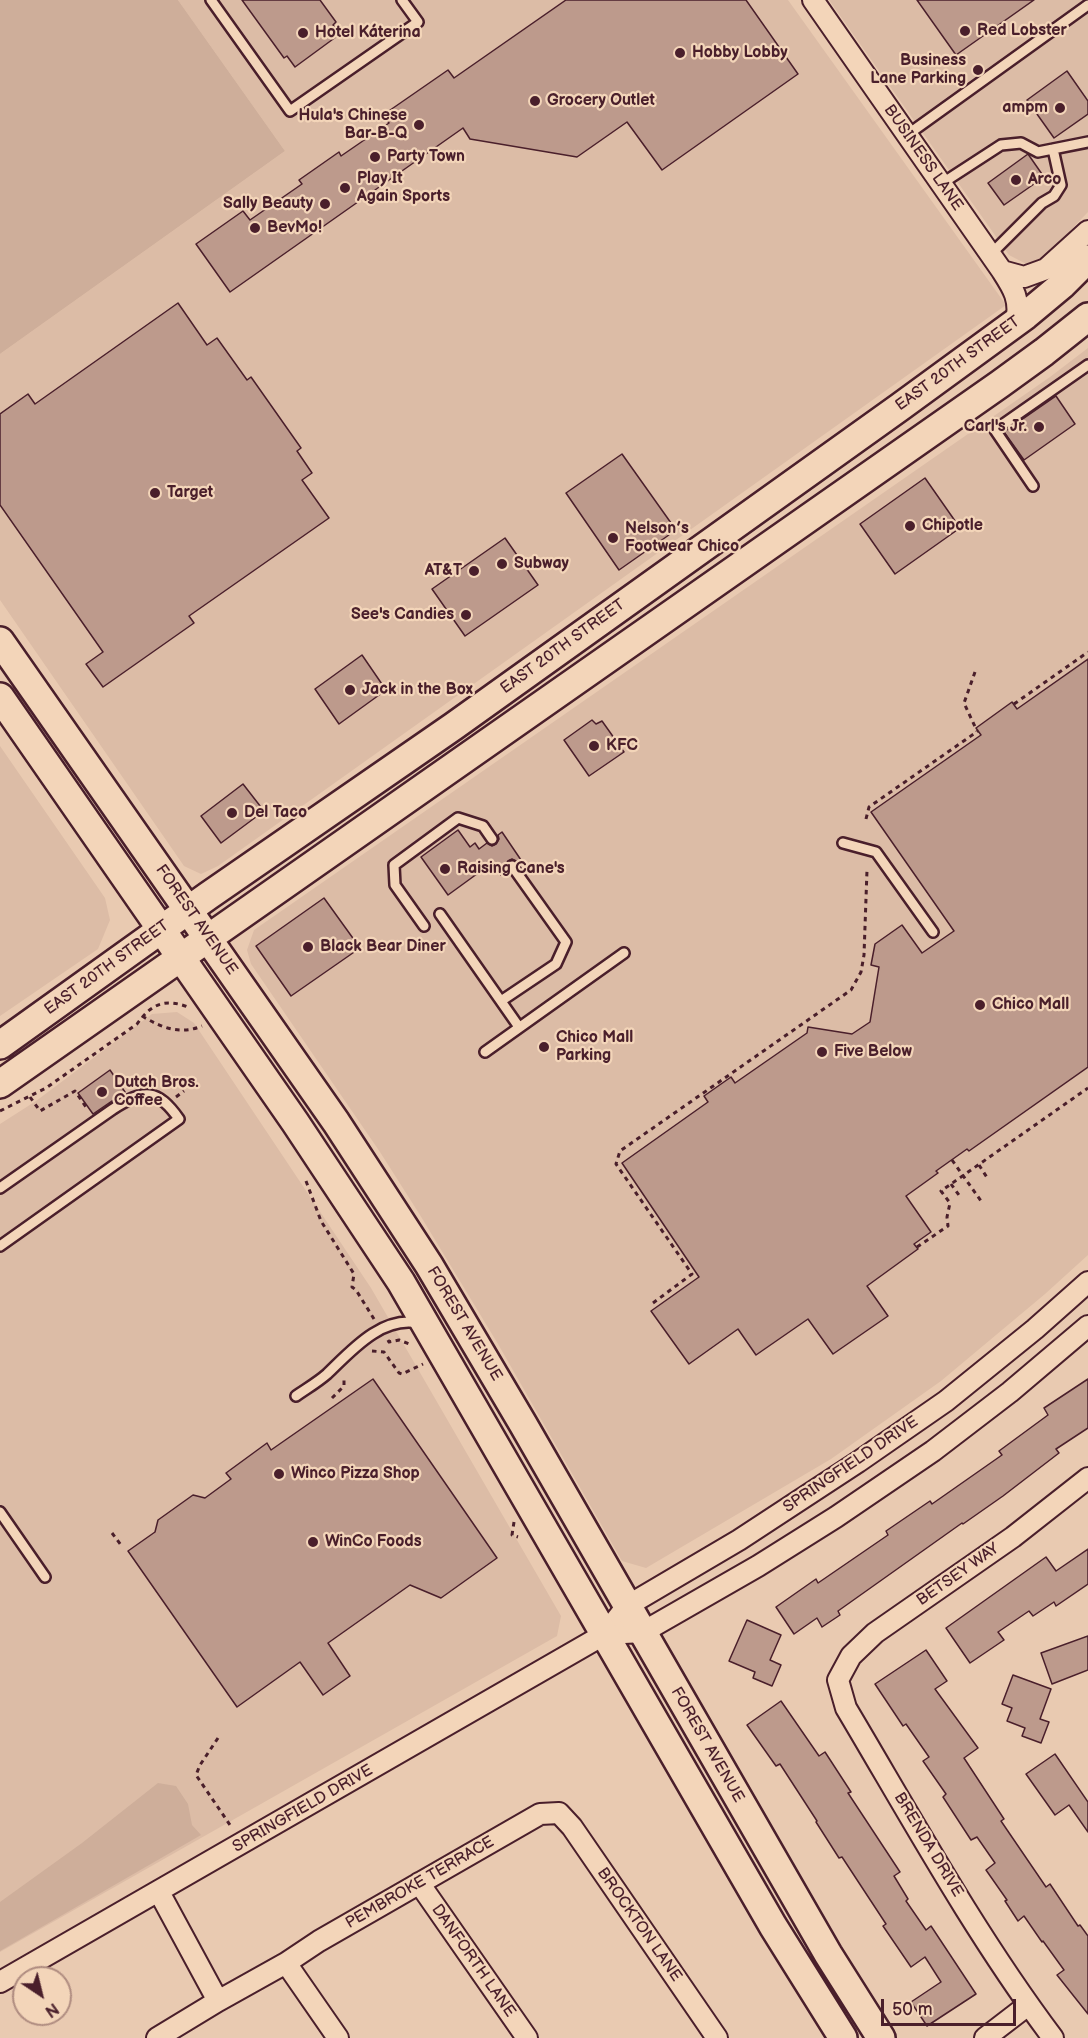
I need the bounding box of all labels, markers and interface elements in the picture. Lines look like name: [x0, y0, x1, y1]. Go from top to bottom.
place label: Red Lobster: [977, 21, 1067, 41]
place label: Hotel Káterina: [315, 23, 421, 43]
marker: Red Lobster: [958, 24, 972, 38]
marker: Hotel Káterina: [296, 26, 310, 40]
place label: Hobby Lobby: [692, 43, 788, 63]
marker: Hobby Lobby: [673, 46, 687, 60]
place label: Business Lane Parking: [870, 51, 966, 89]
marker: Business Lane Parking: [971, 63, 985, 77]
place label: Grocery Outlet: [547, 91, 655, 111]
marker: Grocery Outlet: [528, 94, 542, 108]
place label: ampm: [1002, 98, 1048, 118]
street label: BUSINESS LANE: [879, 101, 967, 215]
marker: ampm: [1053, 101, 1067, 115]
place label: Hula's Chinese Bar-B-Q: [299, 106, 407, 144]
marker: Hula's Chinese Bar-B-Q: [412, 118, 426, 132]
place label: Party Town: [387, 147, 465, 167]
marker: Party Town: [368, 150, 382, 164]
place label: Play It Again Sports: [357, 169, 450, 207]
place label: Arco: [1028, 170, 1061, 190]
marker: Arco: [1009, 173, 1023, 187]
marker: Play It Again Sports: [338, 181, 352, 195]
place label: Sally Beauty: [223, 194, 313, 214]
marker: Sally Beauty: [318, 197, 332, 211]
place label: BevMo!: [267, 218, 322, 238]
marker: BevMo!: [248, 221, 262, 235]
street label: EAST 20TH STREET: [892, 312, 1024, 416]
place label: Carl's Jr.: [964, 417, 1027, 437]
marker: Carl's Jr.: [1032, 420, 1046, 434]
place label: Target: [167, 483, 213, 503]
marker: Target: [148, 486, 162, 500]
place label: Chipotle: [922, 516, 983, 536]
place label: Nelson’s Footwear Chico: [625, 519, 739, 557]
marker: Chipotle: [903, 519, 917, 533]
marker: Nelson’s Footwear Chico: [606, 531, 620, 545]
place label: Subway: [514, 554, 569, 574]
marker: Subway: [495, 557, 509, 571]
place label: AT&T: [425, 561, 462, 581]
marker: AT&T: [467, 564, 481, 578]
street label: EAST 20TH STREET: [497, 595, 629, 699]
place label: See's Candies: [351, 605, 454, 625]
marker: See's Candies: [459, 608, 473, 622]
place label: Jack in the Box: [362, 680, 473, 700]
marker: Jack in the Box: [343, 683, 357, 697]
place label: KFC: [606, 736, 638, 756]
marker: KFC: [587, 739, 601, 753]
place label: Del Taco: [244, 803, 307, 823]
marker: Del Taco: [225, 806, 239, 820]
place label: Raising Cane's: [457, 859, 565, 879]
street label: FOREST AVENUE: [151, 861, 241, 979]
marker: Raising Cane's: [438, 862, 452, 876]
street label: EAST 20TH STREET: [41, 916, 173, 1020]
place label: Black Bear Diner: [320, 937, 446, 957]
marker: Black Bear Diner: [301, 940, 315, 954]
place label: Chico Mall: [992, 995, 1069, 1015]
marker: Chico Mall: [973, 998, 987, 1012]
place label: Chico Mall Parking: [556, 1028, 633, 1066]
marker: Chico Mall Parking: [537, 1040, 551, 1054]
place label: Five Below: [834, 1042, 912, 1062]
marker: Five Below: [815, 1045, 829, 1059]
place label: Dutch Bros. Coffee: [114, 1073, 199, 1111]
marker: Dutch Bros. Coffee: [95, 1085, 109, 1099]
street label: FOREST AVENUE: [422, 1263, 506, 1385]
street label: SPRINGFIELD DRIVE: [780, 1413, 922, 1517]
place label: Winco Pizza Shop: [291, 1464, 420, 1484]
marker: Winco Pizza Shop: [272, 1467, 286, 1481]
place label: WinCo Foods: [325, 1532, 422, 1552]
marker: WinCo Foods: [306, 1535, 320, 1549]
street label: BETSEY WAY: [913, 1540, 1003, 1610]
street label: FOREST AVENUE: [666, 1684, 748, 1806]
street label: SPRINGFIELD DRIVE: [229, 1761, 377, 1857]
street label: BRENDA DRIVE: [889, 1789, 967, 1901]
street label: PEMBROKE TERRACE: [342, 1833, 498, 1933]
street label: BROCKTON LANE: [592, 1864, 686, 1986]
street label: DANFORTH LANE: [427, 1901, 519, 2021]
north arrow: [12, 1966, 72, 2026]
scale bar: [884, 1987, 1019, 2025]
text: N: [41, 1998, 62, 2021]
text: 50 m: [892, 1999, 933, 2020]

